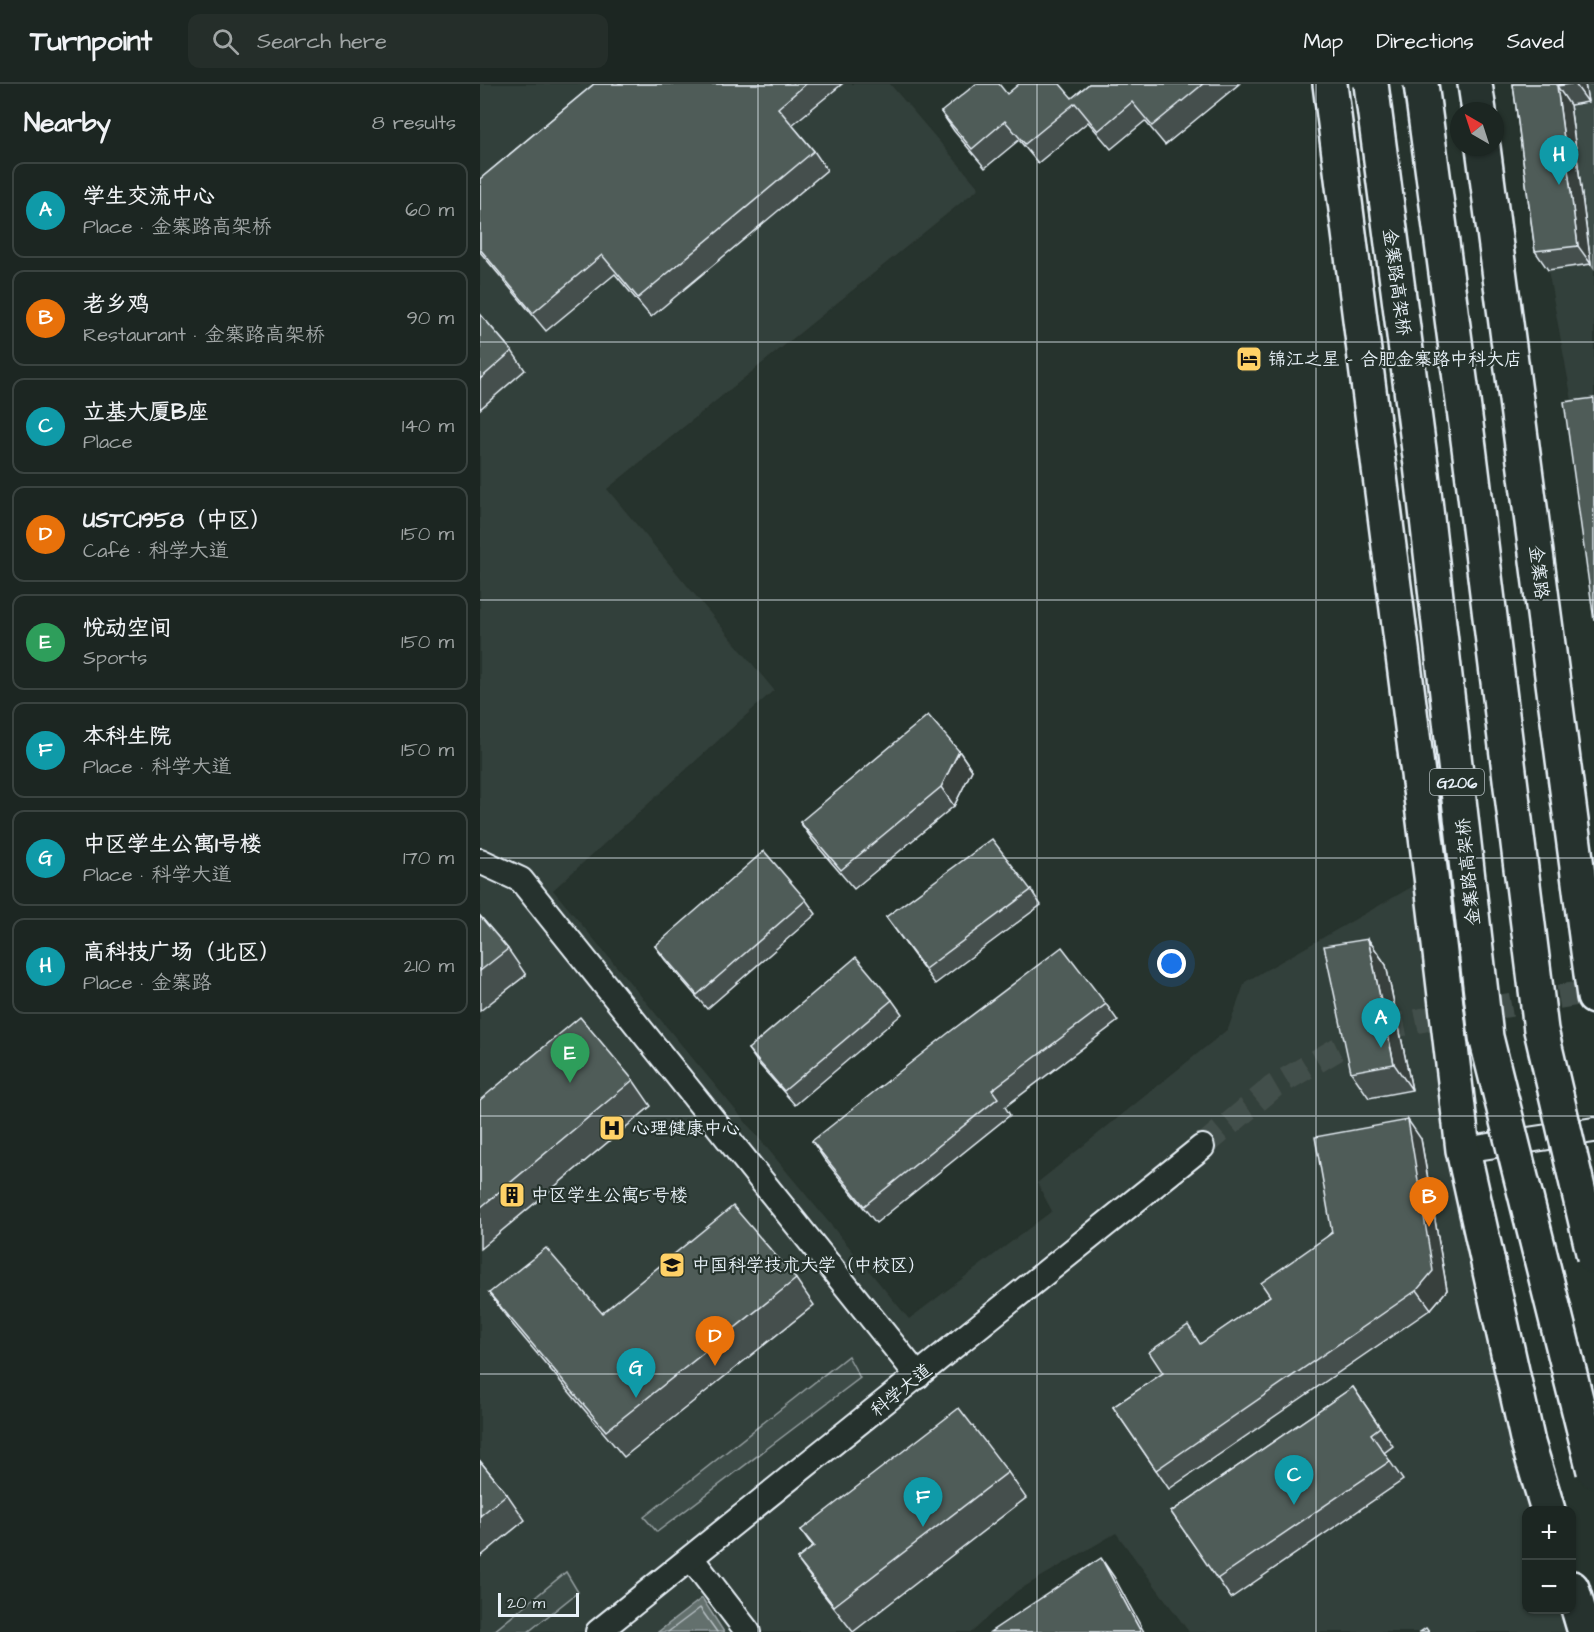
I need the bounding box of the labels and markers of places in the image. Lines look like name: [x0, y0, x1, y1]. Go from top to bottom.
pin: H: [1540, 135, 1578, 185]
hotel icon: 锦江之星 - 合肥金寨路中科大店: [1234, 344, 1264, 374]
place label: 锦江之星 - 合肥金寨路中科大店: [1268, 347, 1522, 372]
pin: A: [1362, 998, 1400, 1048]
pin: E: [550, 1034, 590, 1083]
hospital icon: 心理健康中心: [597, 1113, 627, 1143]
place label: 心理健康中心: [632, 1116, 740, 1141]
pin: B: [1410, 1178, 1448, 1227]
building icon: 中区学生公寓5号楼: [497, 1180, 527, 1210]
place label: 中区学生公寓5号楼: [531, 1183, 688, 1208]
school or university icon: 中国科学技术大学（中校区）: [657, 1250, 687, 1280]
place label: 中国科学技术大学（中校区）: [692, 1253, 926, 1278]
pin: D: [696, 1316, 734, 1366]
pin: G: [616, 1348, 656, 1398]
pin: C: [1274, 1456, 1314, 1505]
pin: F: [904, 1478, 942, 1527]

